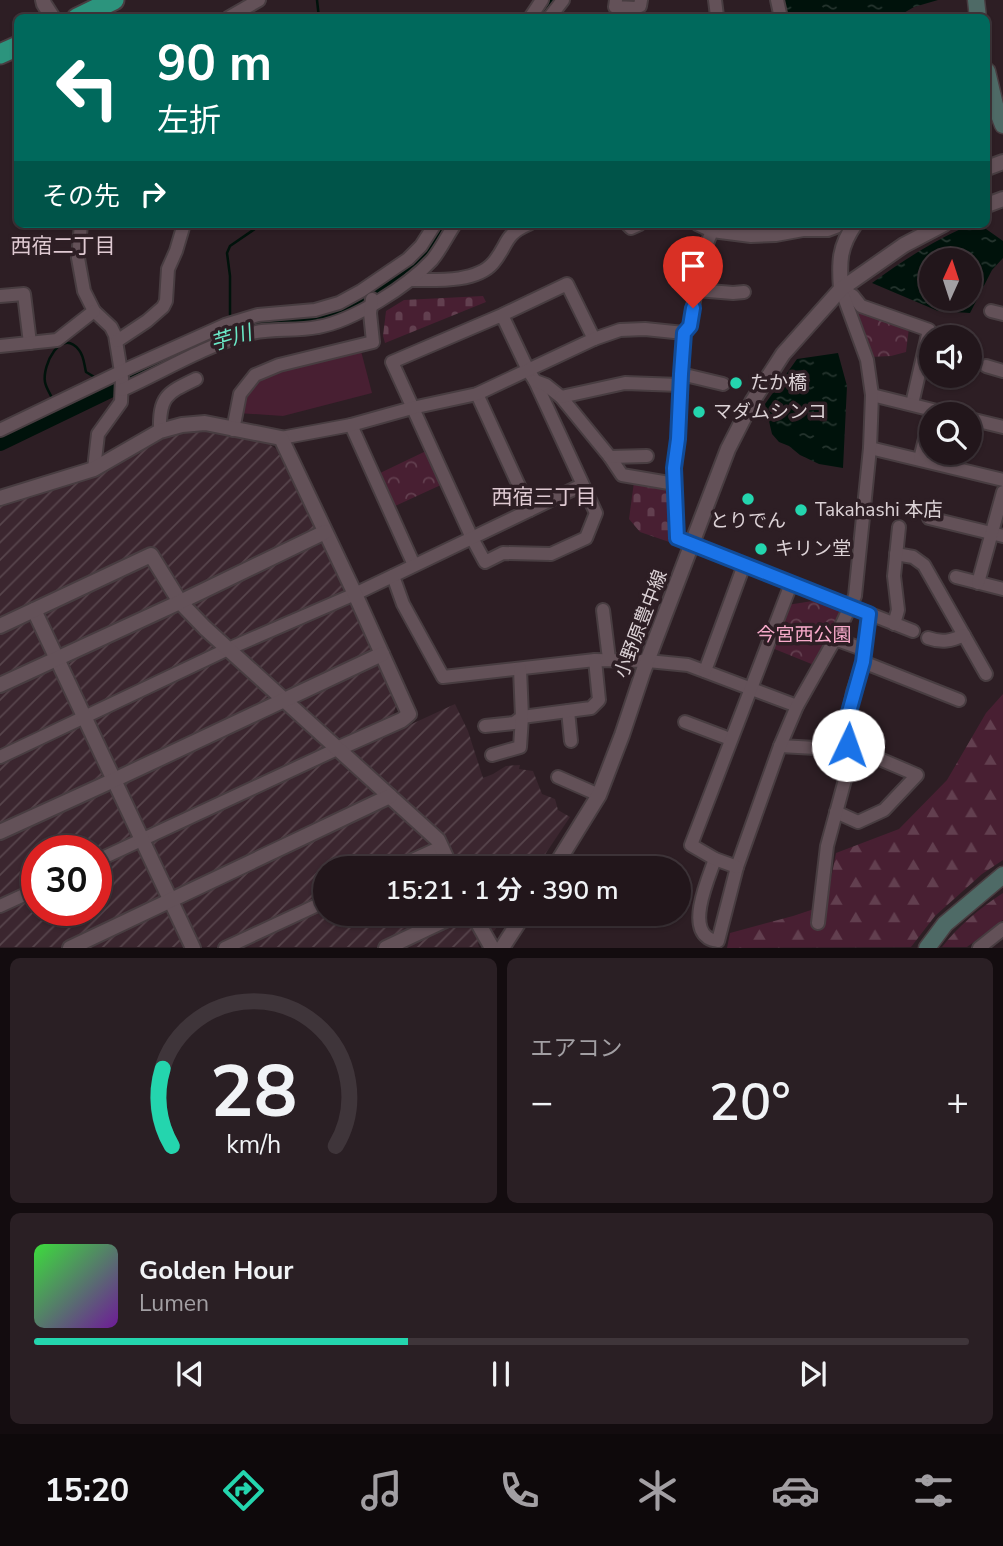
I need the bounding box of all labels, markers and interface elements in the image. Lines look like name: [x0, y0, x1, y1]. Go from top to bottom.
text: 90 m: [157, 30, 272, 97]
icon: left: [42, 42, 133, 133]
text: 左折: [157, 99, 221, 142]
icon: right: [134, 175, 172, 213]
text: その先: [42, 179, 120, 214]
district label: 西宿二丁目: [11, 232, 116, 260]
pin: [663, 236, 723, 308]
icon: arrive: [674, 247, 712, 285]
north arrow: [919, 248, 982, 312]
map controls: [919, 248, 982, 465]
water label: 芋川: [207, 318, 257, 358]
button: sound: [919, 325, 982, 388]
place label: たか橋: [750, 370, 807, 396]
marker: たか橋: [728, 375, 744, 391]
place label: マダムシンコ: [713, 399, 827, 425]
button: search: [919, 402, 982, 465]
marker: マダムシンコ: [691, 404, 707, 420]
district label: 西宿三丁目: [492, 483, 597, 511]
marker: とりでん: [740, 491, 756, 507]
place label: Takahashi 本店: [815, 497, 943, 523]
marker: Takahashi 本店: [793, 502, 809, 518]
place label: とりでん: [710, 508, 786, 534]
place label: キリン堂: [775, 536, 851, 562]
marker: キリン堂: [753, 541, 769, 557]
street label: 小野原豊中線: [608, 566, 674, 682]
park label: 今宮西公園: [756, 622, 852, 648]
position arrow: [811, 708, 885, 782]
speed limit sign: 30: [21, 835, 112, 926]
text: 15:21 · 1 分 · 390 m: [386, 873, 618, 908]
text: エアコン: [531, 1033, 623, 1064]
text: 28: [210, 1043, 297, 1143]
text: 20°: [709, 1067, 791, 1138]
text: −: [531, 1077, 553, 1128]
text: +: [946, 1077, 969, 1128]
text: km/h: [226, 1128, 281, 1162]
text: Golden Hour: [139, 1253, 294, 1288]
text: Lumen: [139, 1288, 209, 1319]
icon: previous: [171, 1355, 209, 1393]
icon: pause: [482, 1355, 520, 1393]
icon: next: [794, 1355, 832, 1393]
icon: directions: [219, 1466, 268, 1515]
icon: music: [357, 1466, 406, 1515]
icon: phone: [495, 1466, 544, 1515]
icon: climate: [633, 1466, 682, 1515]
icon: car: [771, 1466, 820, 1515]
icon: filters: [909, 1466, 958, 1515]
text: 15:20: [45, 1469, 129, 1512]

